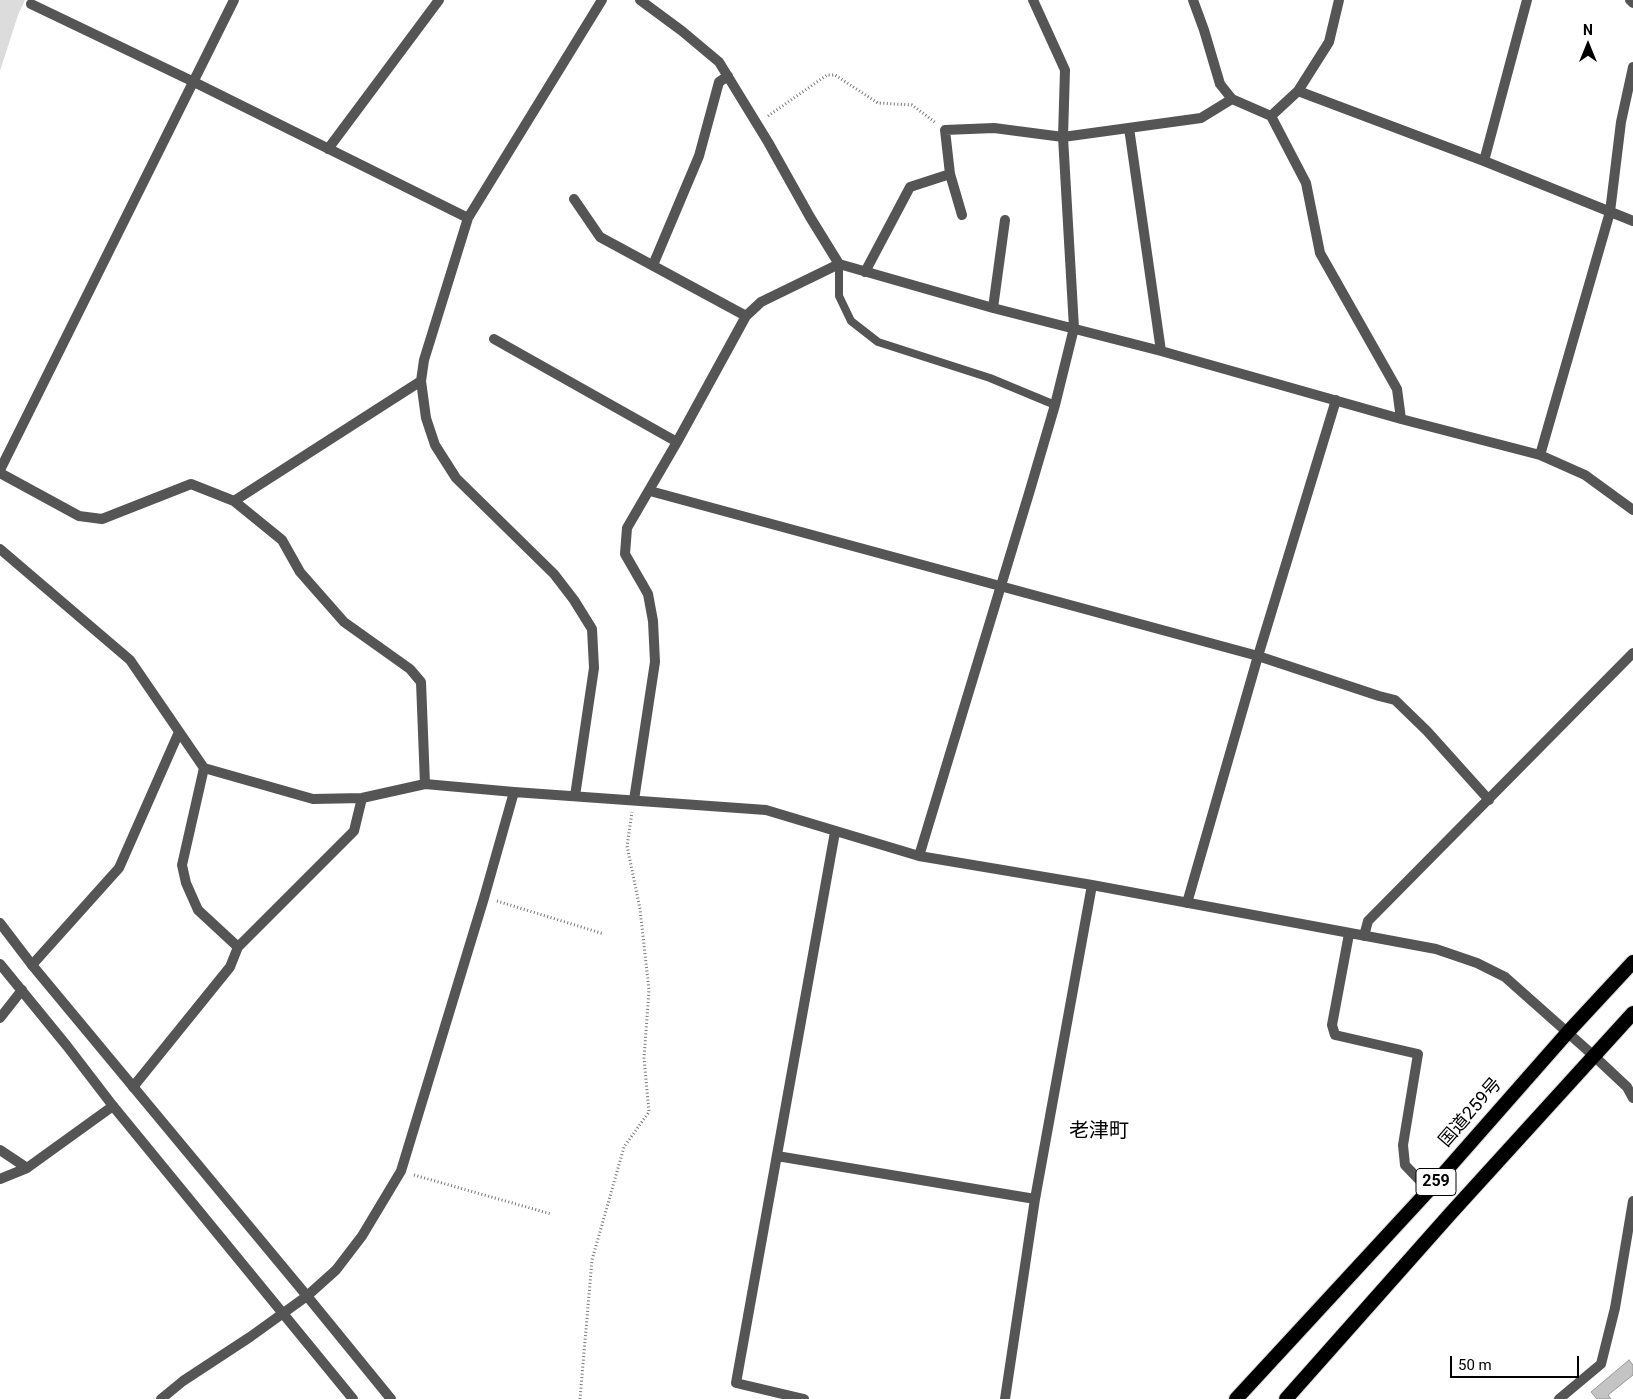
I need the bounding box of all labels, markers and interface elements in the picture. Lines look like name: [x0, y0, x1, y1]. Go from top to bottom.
north arrow: [1563, 20, 1613, 70]
text: N: [1583, 22, 1593, 38]
street label: 国道259号: [1435, 1074, 1507, 1152]
district label: 老津町: [1069, 1120, 1129, 1144]
road number: 259: [1416, 1168, 1456, 1196]
scale bar: [1453, 1346, 1582, 1378]
text: 50 m: [1458, 1356, 1492, 1374]

